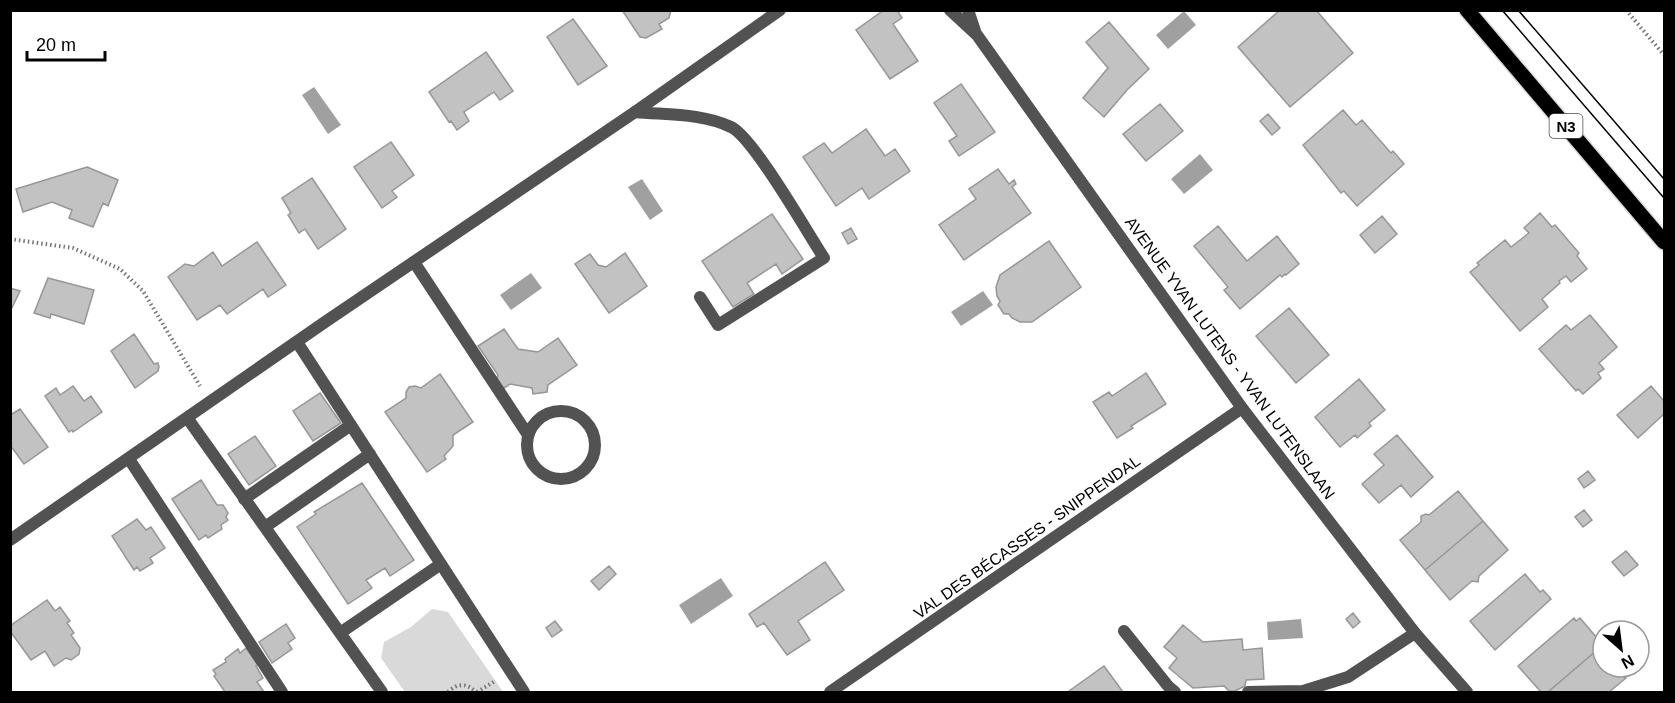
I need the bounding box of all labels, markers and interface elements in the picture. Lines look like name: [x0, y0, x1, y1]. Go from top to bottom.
scale bar: [27, 24, 105, 62]
text: 20 m: [36, 35, 76, 55]
road number: N3: [1550, 114, 1582, 138]
street label: AVENUE YVAN LUTENS - YVAN LUTENSLAAN: [1122, 214, 1338, 502]
street label: VAL DES BÉCASSES - SNIPPENDAL: [910, 451, 1143, 622]
north arrow: [1591, 619, 1651, 679]
text: N: [1619, 652, 1637, 672]

